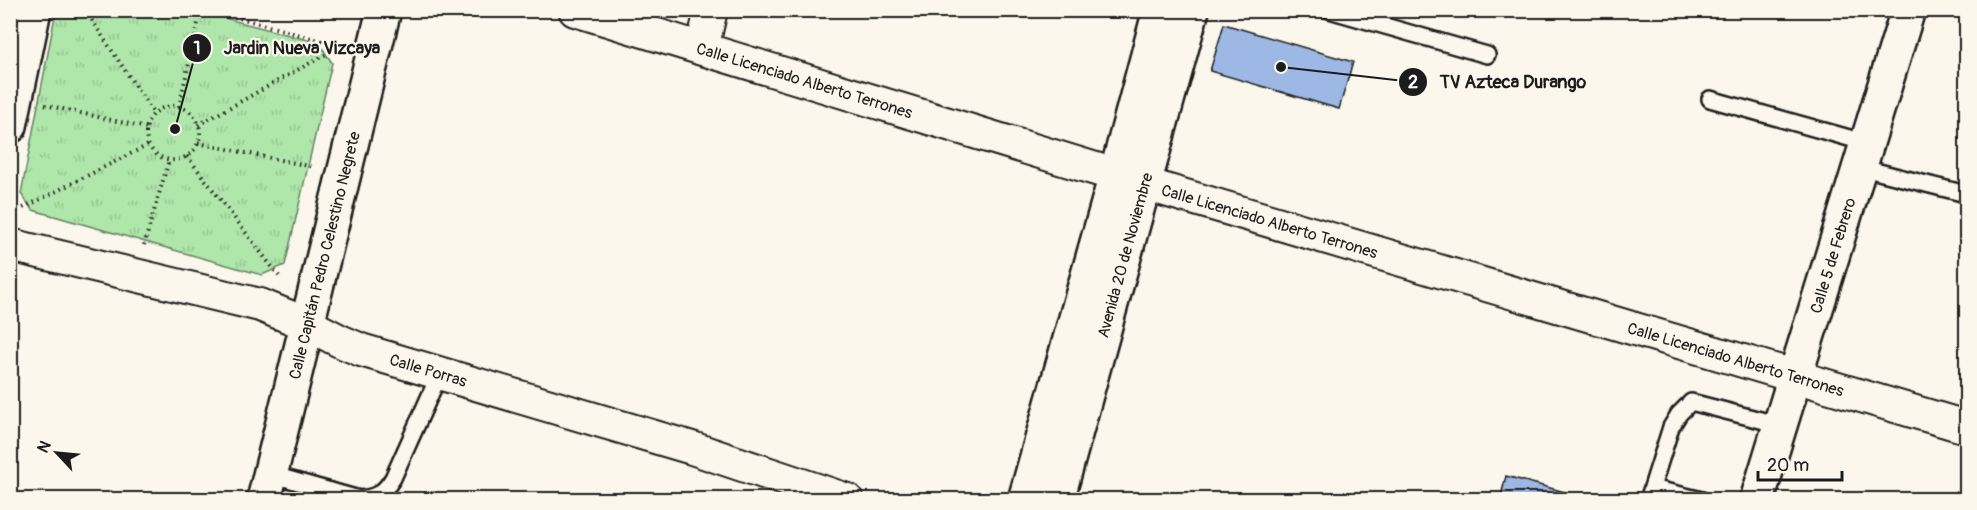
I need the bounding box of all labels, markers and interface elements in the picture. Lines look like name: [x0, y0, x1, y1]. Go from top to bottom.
callout: Jardin Nueva Vizcaya: [182, 30, 392, 66]
text: 1: [193, 37, 201, 60]
text: Jardin Nueva Vizcaya: [224, 37, 381, 60]
street label: Calle Licenciado Alberto Terrones: [694, 39, 915, 123]
callout: TV Azteca Durango: [1398, 64, 1598, 100]
text: 2: [1408, 71, 1418, 94]
text: TV Azteca Durango: [1439, 71, 1586, 94]
street label: Calle Capitán Pedro Celestino Negrete: [285, 129, 365, 381]
street label: Avenida 20 de Noviembre: [1093, 171, 1158, 340]
street label: Calle Licenciado Alberto Terrones: [1159, 180, 1380, 263]
street label: Calle 5 de Febrero: [1806, 195, 1861, 316]
street label: Calle Licenciado Alberto Terrones: [1625, 318, 1846, 401]
street label: Calle Porras: [387, 350, 469, 392]
north arrow: [27, 423, 87, 483]
text: N: [33, 437, 56, 456]
scale bar: [1758, 444, 1842, 482]
text: 20 m: [1767, 454, 1809, 477]

